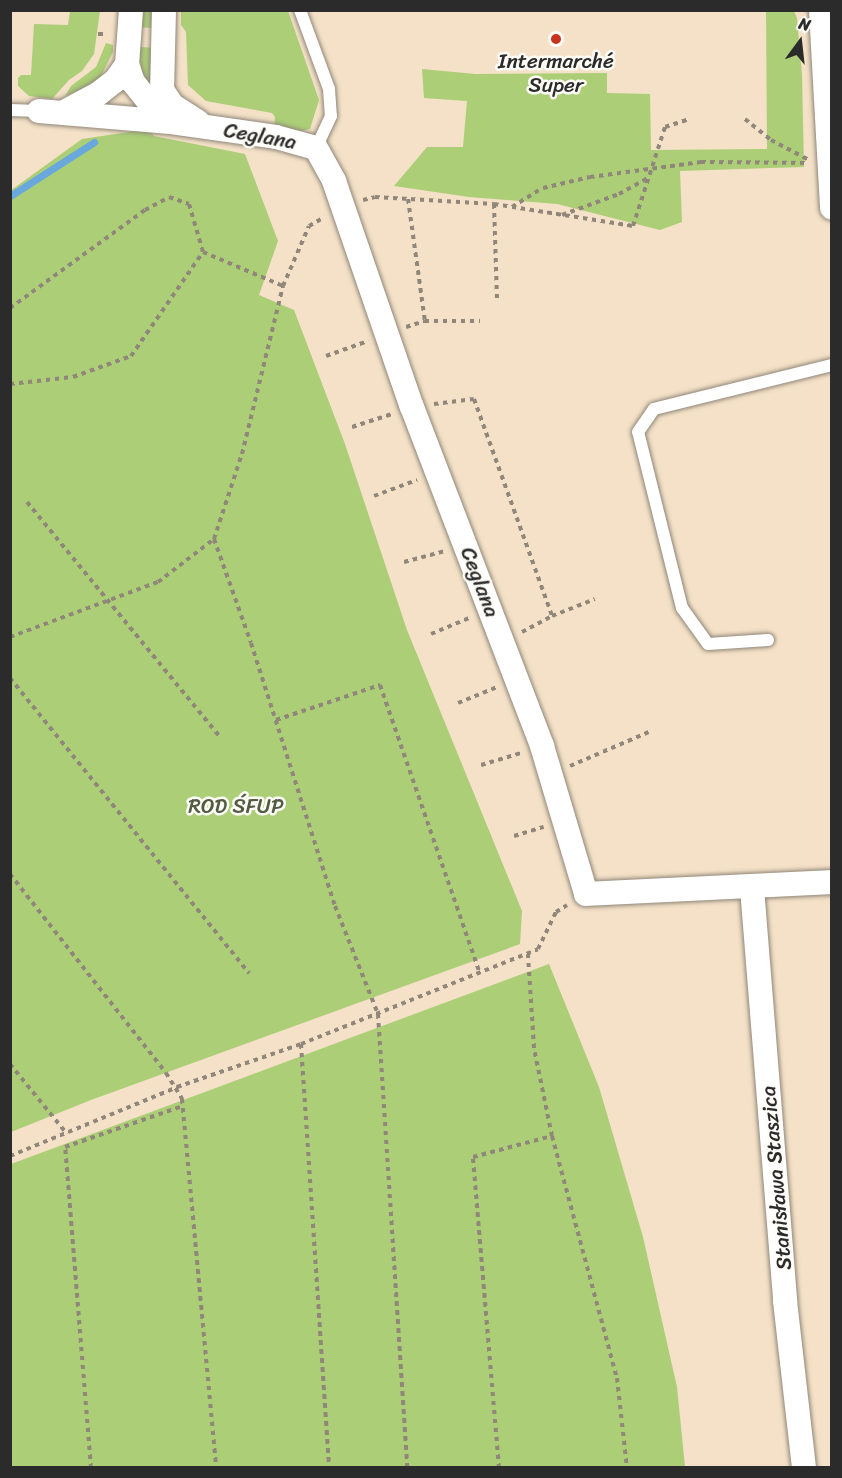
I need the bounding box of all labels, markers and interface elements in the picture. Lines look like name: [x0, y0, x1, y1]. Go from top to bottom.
text: N: [796, 9, 814, 40]
north arrow: [770, 12, 830, 72]
marker: Intermarché Super: [549, 32, 563, 46]
place label: Intermarché Super: [498, 48, 614, 98]
street label: Ceglana: [222, 117, 298, 155]
street label: Ceglana: [455, 543, 505, 621]
park label: ROD ŚFUP: [188, 793, 284, 819]
street label: Stanisława Staszica: [755, 1084, 797, 1272]

